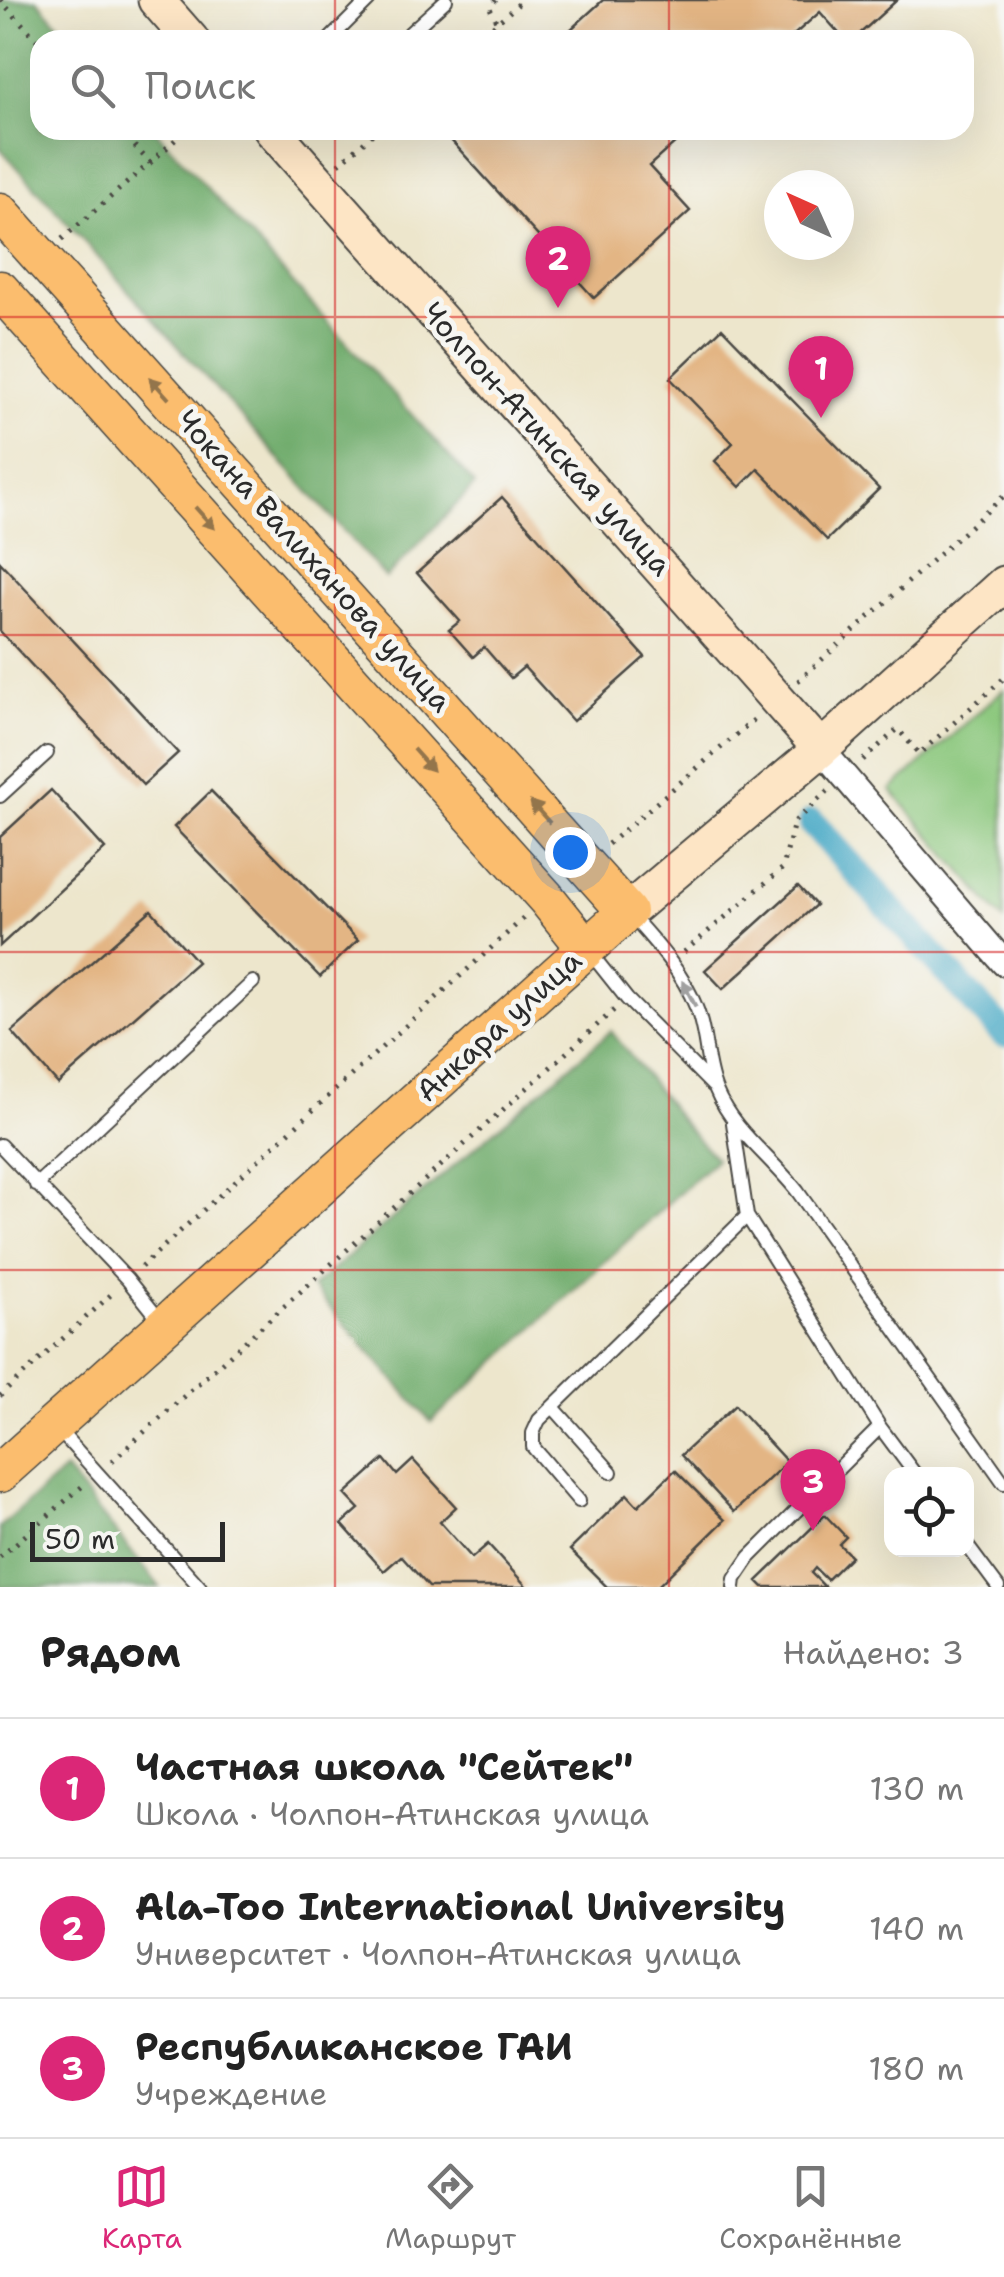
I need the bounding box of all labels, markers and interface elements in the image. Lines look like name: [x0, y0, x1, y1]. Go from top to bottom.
search box: [30, 30, 974, 140]
icon: search: [65, 58, 120, 113]
text: Поиск: [145, 60, 256, 111]
north arrow: [764, 170, 854, 260]
pin: 2: [526, 226, 590, 308]
street label: Чолпон-Атинская улица: [413, 293, 682, 585]
pin: 1: [788, 336, 854, 418]
one-way arrow: [148, 376, 170, 401]
street label: Чокана Валиханова улица: [167, 400, 462, 721]
one-way arrow: [194, 506, 216, 531]
one-way arrow: [411, 747, 433, 772]
one-way arrow: [529, 800, 552, 824]
your location: [545, 827, 596, 878]
street label: Анкара улица: [407, 940, 591, 1111]
one-way arrow: [681, 980, 698, 1008]
pin: 3: [780, 1448, 846, 1531]
map controls: [884, 1467, 974, 1557]
button: locate: [884, 1467, 974, 1557]
scale bar: [30, 1517, 225, 1562]
text: 50 m: [45, 1520, 115, 1558]
text: Рядом: [40, 1624, 181, 1680]
text: Найдено: 3: [783, 1631, 964, 1674]
text: Частная школа "Сейтек": [135, 1741, 633, 1792]
text: 1: [65, 1767, 80, 1810]
text: 130 m: [869, 1767, 964, 1810]
text: Школа · Чолпон-Атинская улица: [135, 1792, 649, 1835]
text: Ala-Too International University: [135, 1881, 785, 1932]
text: 2: [61, 1907, 84, 1950]
text: 140 m: [869, 1907, 964, 1950]
text: Университет · Чолпон-Атинская улица: [135, 1932, 741, 1975]
text: Республиканское ГАИ: [135, 2021, 573, 2072]
text: 3: [61, 2047, 84, 2090]
text: 180 m: [868, 2047, 964, 2090]
text: Учреждение: [135, 2072, 327, 2115]
tab: Карта: [102, 2159, 182, 2257]
tab: Маршрут: [385, 2159, 516, 2257]
tab: Сохранённые: [719, 2159, 902, 2257]

